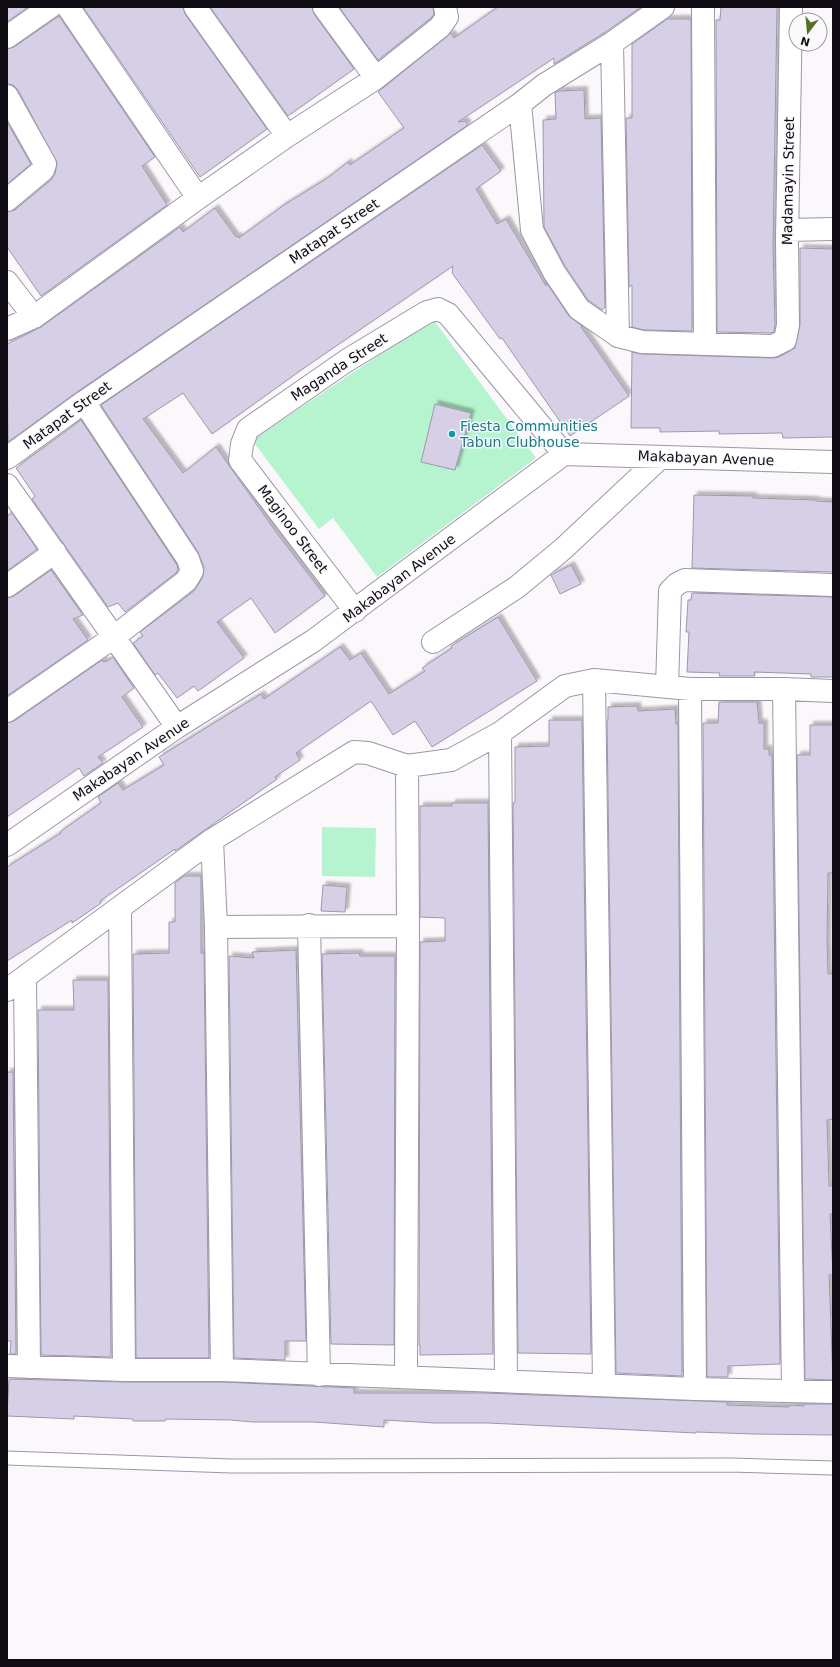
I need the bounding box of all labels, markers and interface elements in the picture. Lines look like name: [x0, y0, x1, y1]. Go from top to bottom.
north arrow: [788, 12, 828, 52]
text: N: [799, 34, 812, 49]
street label: Madamayin Street: [779, 116, 797, 245]
street label: Matapat Street: [286, 195, 382, 267]
street label: Maganda Street: [288, 330, 391, 404]
street label: Matapat Street: [20, 377, 114, 452]
place label: Fiesta Communities Tabun Clubhouse: [459, 418, 598, 450]
marker: Fiesta Communities Tabun Clubhouse: [447, 429, 457, 439]
street label: Makabayan Avenue: [637, 448, 775, 468]
street label: Maginoo Street: [255, 482, 332, 577]
street label: Makabayan Avenue: [340, 530, 458, 626]
street label: Makabayan Avenue: [70, 714, 192, 804]

